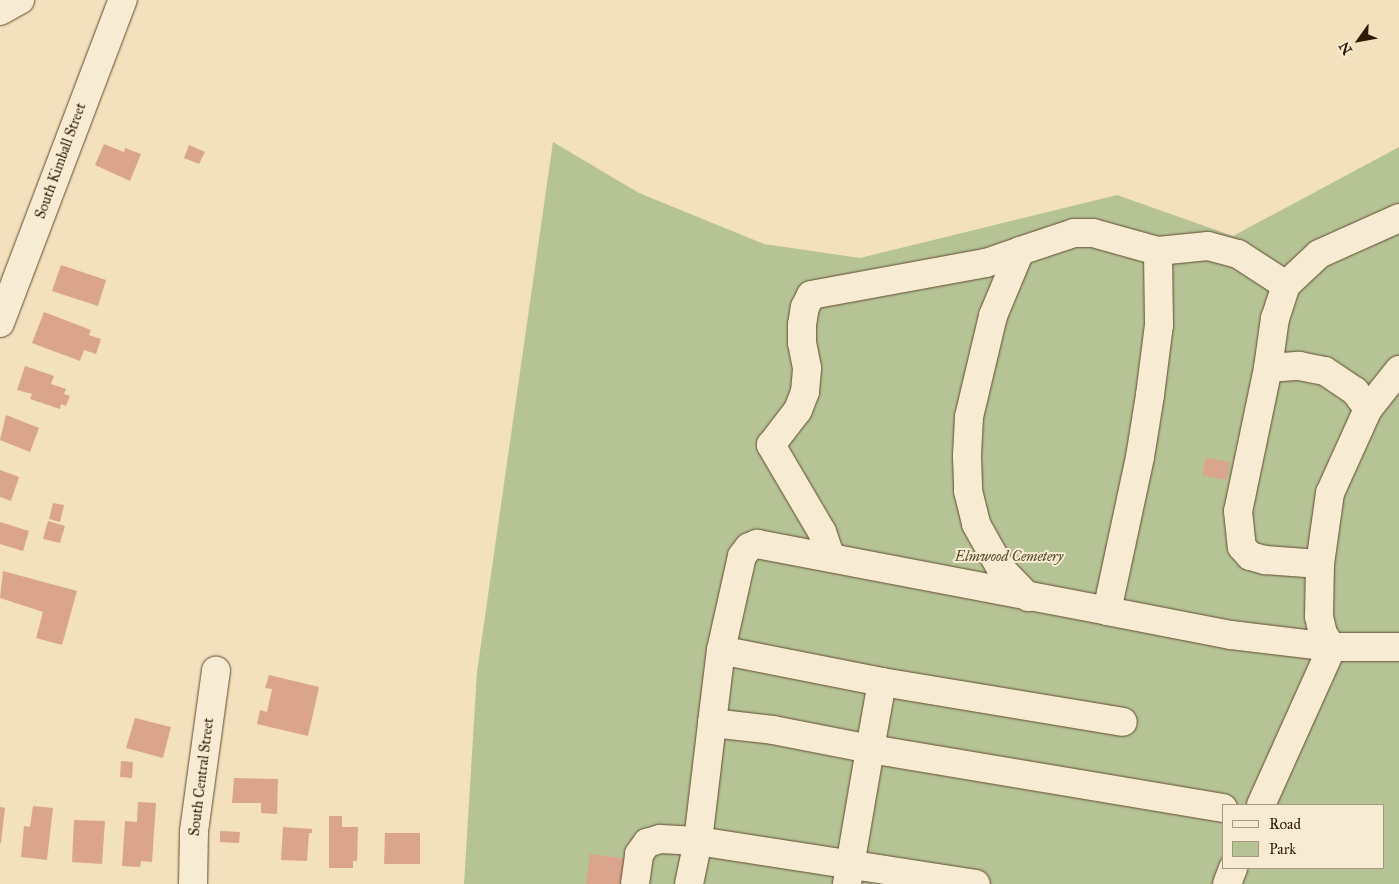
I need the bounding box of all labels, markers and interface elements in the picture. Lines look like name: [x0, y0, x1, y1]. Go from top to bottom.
north arrow: [1334, 15, 1384, 65]
text: N: [1336, 39, 1356, 58]
street label: South Kimball Street: [32, 101, 90, 221]
park label: Elmwood Cemetery: [955, 549, 1063, 565]
street label: South Central Street: [186, 717, 218, 837]
legend: [1222, 804, 1384, 869]
text: Road: [1269, 815, 1301, 833]
text: Park: [1269, 840, 1296, 858]

